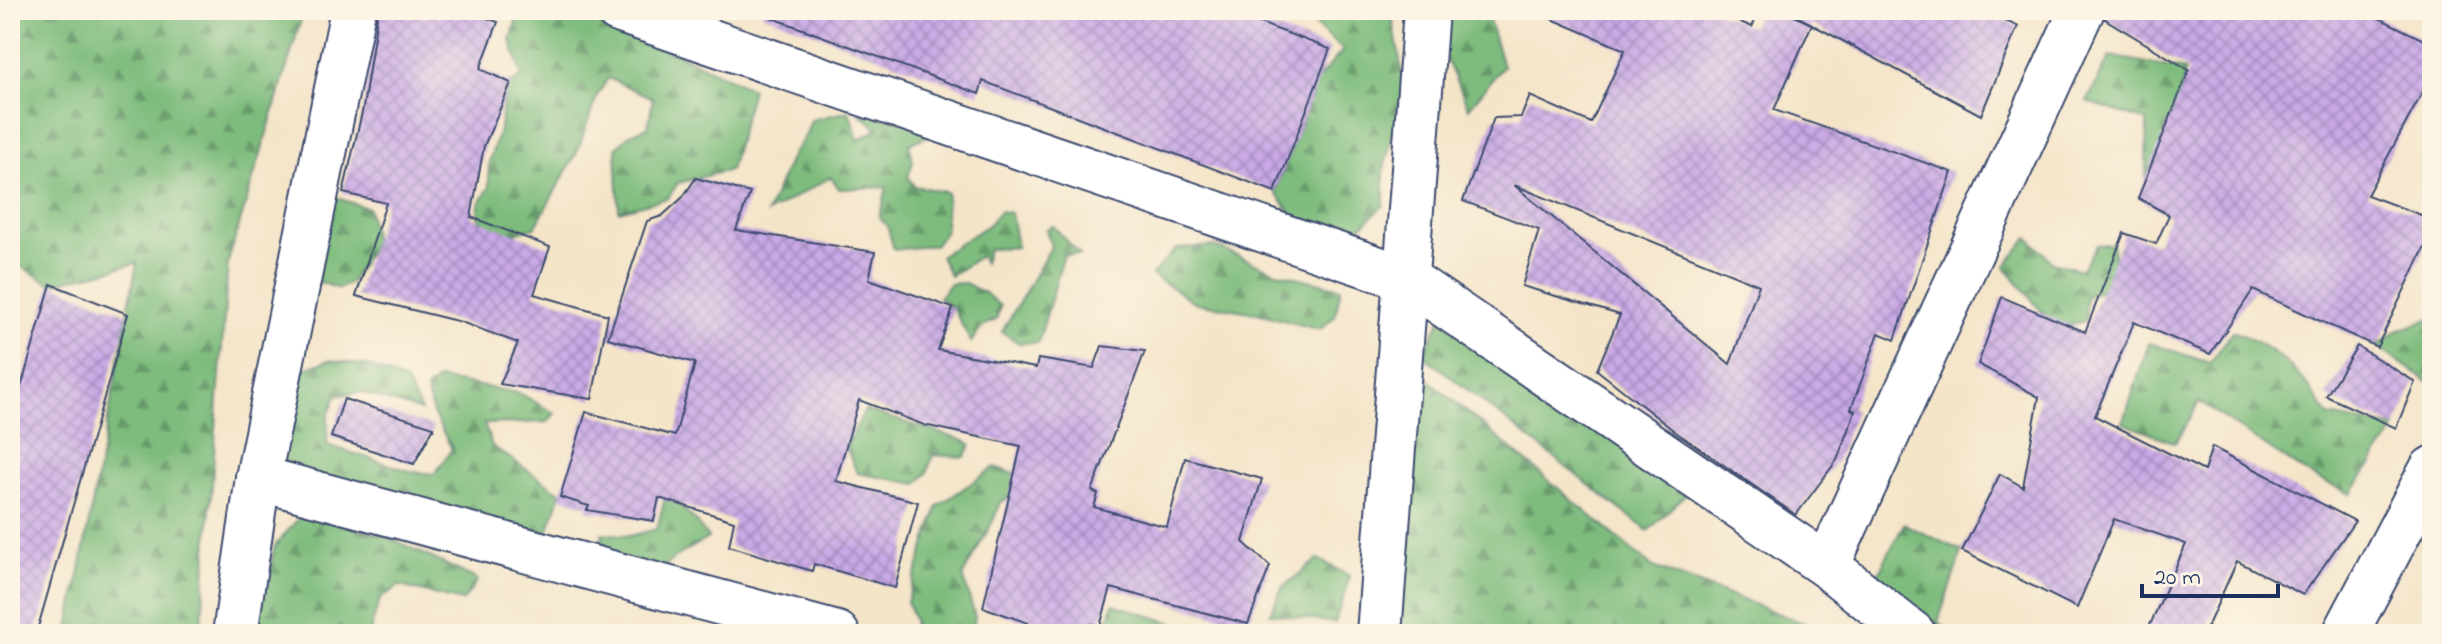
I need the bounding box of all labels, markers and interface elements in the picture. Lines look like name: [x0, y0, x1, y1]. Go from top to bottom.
scale bar: [2142, 548, 2278, 598]
text: 20 m: [2154, 561, 2201, 596]

